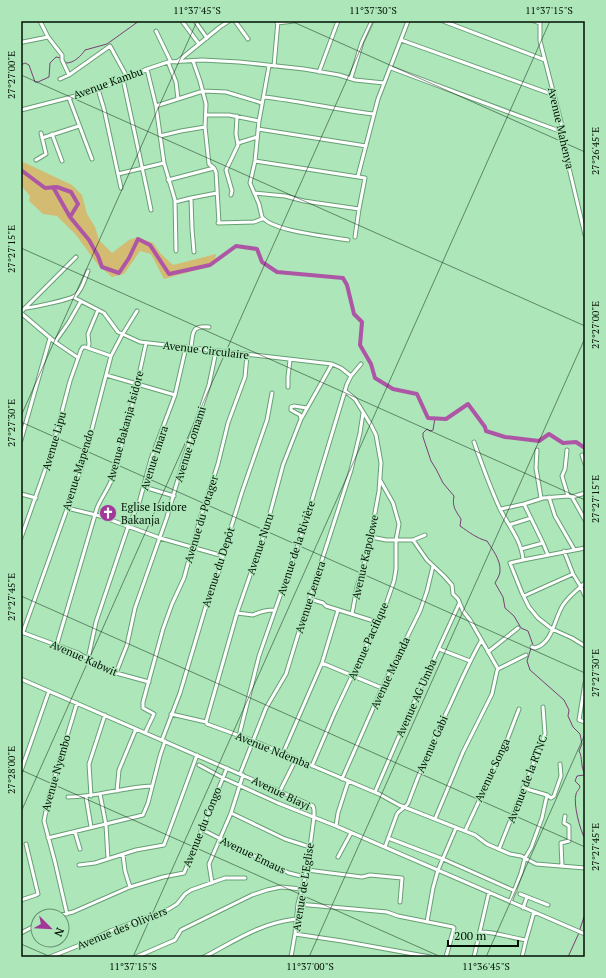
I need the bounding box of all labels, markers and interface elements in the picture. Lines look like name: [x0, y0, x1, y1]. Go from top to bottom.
text: 11°37'45"S: [173, 4, 221, 17]
text: 11°37'30"S: [349, 4, 397, 17]
text: 11°37'15"S: [525, 4, 573, 17]
text: 27°27'00"E: [5, 51, 18, 99]
street label: Avenue Kambu: [71, 64, 145, 102]
street label: Avenue Mahenya: [545, 86, 577, 171]
text: 27°26'45"E: [589, 127, 602, 175]
text: 27°27'15"E: [5, 225, 18, 273]
text: 27°27'00"E: [589, 301, 602, 349]
street label: Avenue Circulaire: [162, 338, 250, 362]
street label: Avenue Bakanja Isidore: [103, 369, 147, 483]
text: 27°27'30"E: [5, 399, 18, 447]
street label: Avenue Lomami: [171, 404, 209, 484]
street label: Avenue Lipu: [39, 409, 69, 472]
street label: Avenue Imara: [137, 423, 171, 492]
street label: Avenue Mapendo: [59, 428, 97, 512]
street label: Avenue du Potager: [181, 473, 221, 565]
text: 27°27'15"E: [589, 475, 602, 523]
street label: Avenue de la Rivière: [274, 498, 318, 597]
place label: Eglise Isidore Bakanja: [121, 500, 187, 527]
church icon: Eglise Isidore Bakanja: [98, 503, 118, 523]
street label: Avenue Nuru: [244, 511, 277, 576]
street label: Avenue Kapolowe: [348, 513, 382, 601]
street label: Avenue du Depôt: [198, 525, 238, 609]
street label: Avenue Lemera: [292, 559, 328, 635]
text: 27°27'45"E: [5, 573, 18, 621]
street label: Avenue Pacifique: [345, 599, 392, 682]
street label: Avenue Moanda: [367, 634, 413, 711]
street label: Avenue Kabwit: [48, 637, 120, 679]
text: 27°27'30"E: [589, 649, 602, 697]
street label: Avenue AG Umba: [393, 656, 440, 739]
street label: Avenue Gabi: [413, 713, 451, 775]
street label: Avenue Ndemba: [234, 729, 313, 772]
street label: Avenue Nyembo: [38, 733, 74, 813]
street label: Avenue de la RTNC: [504, 733, 550, 825]
street label: Avenue Songa: [471, 736, 513, 804]
text: 27°28'00"E: [5, 746, 18, 794]
street label: Avenue Biayi: [250, 773, 312, 813]
street label: Avenue du Congo: [180, 785, 224, 869]
text: 27°27'45"E: [589, 823, 602, 871]
street label: Avenue Emaus: [218, 833, 288, 877]
street label: Avenue de L'Eglise: [289, 841, 317, 932]
street label: Avenue des Oliviers: [75, 903, 169, 952]
north arrow: [30, 908, 70, 948]
scale bar: [448, 922, 518, 948]
text: N: [51, 925, 67, 939]
text: 200 m: [454, 928, 487, 943]
text: 11°37'15"S: [109, 960, 157, 973]
text: 11°37'00"S: [286, 960, 334, 973]
text: 11°36'45"S: [462, 960, 510, 973]

